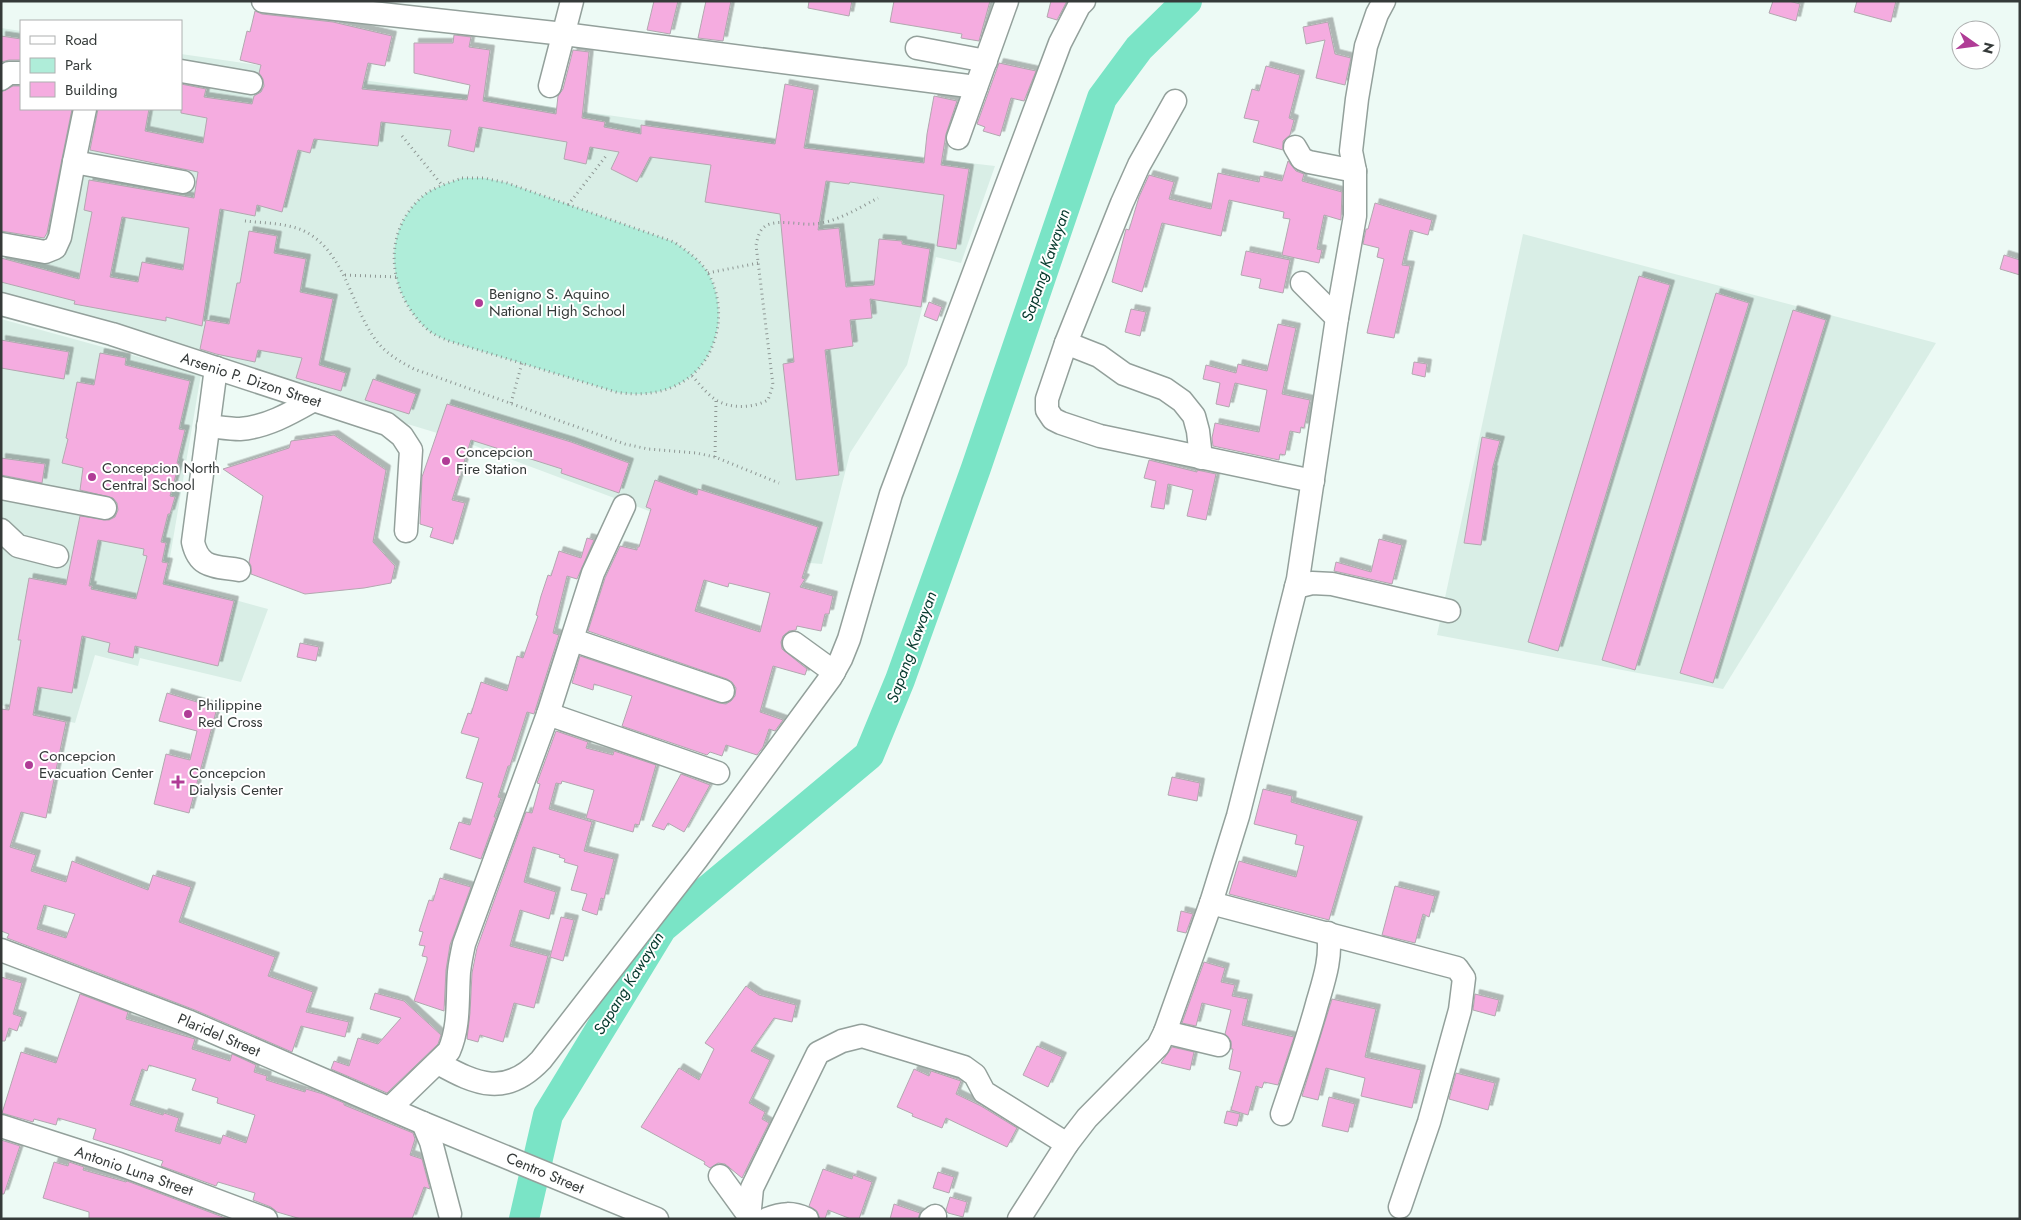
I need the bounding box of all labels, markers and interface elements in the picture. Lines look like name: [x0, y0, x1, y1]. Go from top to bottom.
legend: [20, 20, 182, 110]
north arrow: [1951, 20, 2001, 70]
text: Road: [65, 29, 97, 51]
text: N: [1978, 40, 2000, 56]
text: Park: [65, 54, 92, 76]
text: Building: [65, 79, 117, 101]
water label: Sapang Kawayan: [1015, 206, 1075, 324]
place label: Benigno S. Aquino National High School: [489, 283, 625, 322]
marker: Benigno S. Aquino National High School: [473, 297, 485, 309]
street label: Arsenio P. Dizon Street: [178, 347, 324, 413]
place label: Concepcion Fire Station: [456, 441, 533, 480]
marker: Concepcion Fire Station: [440, 455, 452, 467]
place label: Concepcion North Central School: [102, 457, 220, 496]
marker: Concepcion North Central School: [86, 471, 98, 483]
water label: Sapang Kawayan: [881, 588, 942, 706]
place label: Philippine Red Cross: [198, 694, 263, 733]
marker: Philippine Red Cross: [182, 708, 194, 720]
place label: Concepcion Evacuation Center: [39, 745, 155, 784]
marker: Concepcion Evacuation Center: [23, 759, 35, 771]
place label: Concepcion Dialysis Center: [189, 762, 284, 801]
marker: Concepcion Dialysis Center: [171, 775, 185, 789]
water label: Sapang Kawayan: [588, 927, 669, 1039]
street label: Plaridel Street: [174, 1008, 264, 1062]
street label: Antonio Luna Street: [72, 1140, 196, 1202]
street label: Centro Street: [503, 1147, 588, 1199]

